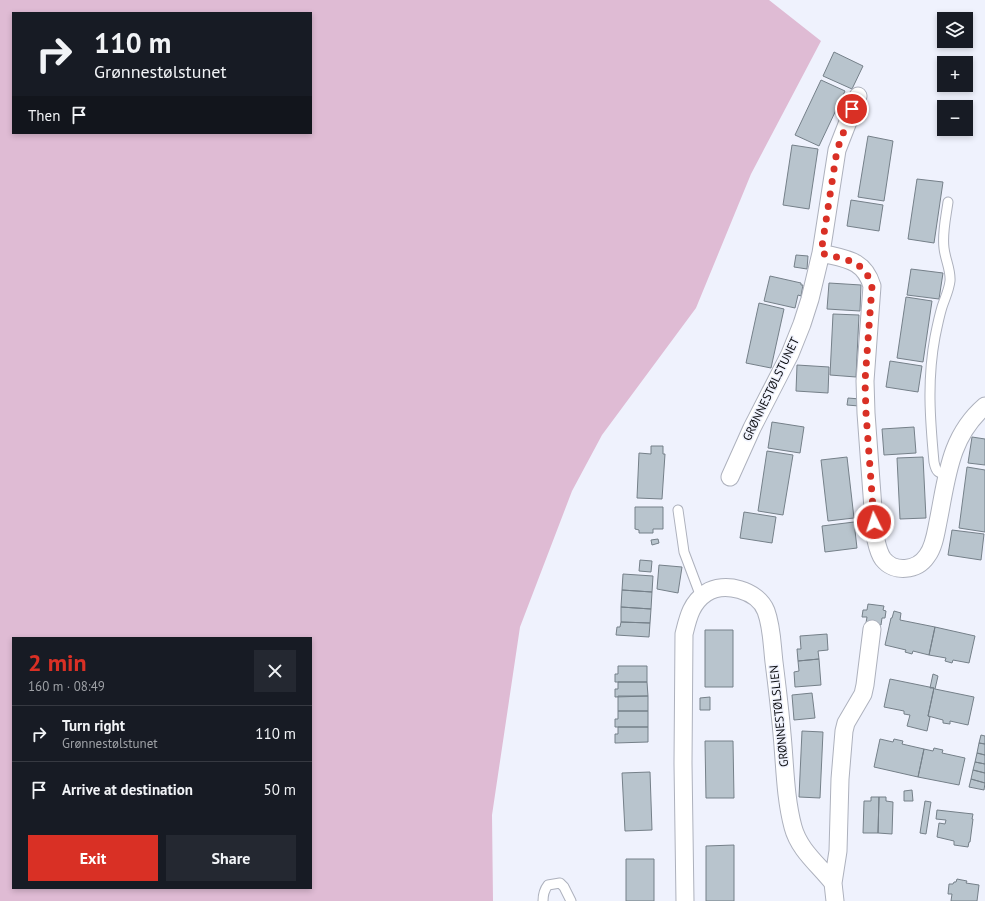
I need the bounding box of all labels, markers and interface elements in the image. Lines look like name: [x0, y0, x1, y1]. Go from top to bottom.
map controls: [937, 12, 973, 136]
button: layers: [937, 12, 973, 48]
text: 110 m: [94, 24, 171, 61]
icon: right: [28, 28, 80, 80]
button: +: [937, 56, 973, 92]
text: Grønnestølstunet: [94, 60, 226, 83]
pin: [835, 92, 869, 126]
icon: arrive: [841, 98, 863, 120]
button: −: [937, 100, 973, 136]
icon: arrive: [68, 104, 90, 126]
text: Then: [28, 106, 60, 125]
street label: GRØNNESTØLSTUNET: [739, 334, 802, 443]
position arrow: [853, 501, 895, 543]
text: 2 min: [28, 647, 87, 678]
button: close: [254, 650, 296, 692]
street label: GRØNNESTØLSLIEN: [766, 664, 791, 768]
text: 160 m · 08:49: [28, 678, 105, 695]
text: Turn right: [62, 716, 125, 735]
icon: right: [28, 723, 50, 745]
text: 110 m: [255, 724, 296, 743]
text: Grønnestølstunet: [62, 735, 158, 752]
icon: arrive: [28, 779, 50, 801]
text: Arrive at destination: [62, 780, 193, 799]
text: 50 m: [263, 780, 296, 799]
button: Exit: [28, 835, 158, 881]
button: Share: [166, 835, 296, 881]

